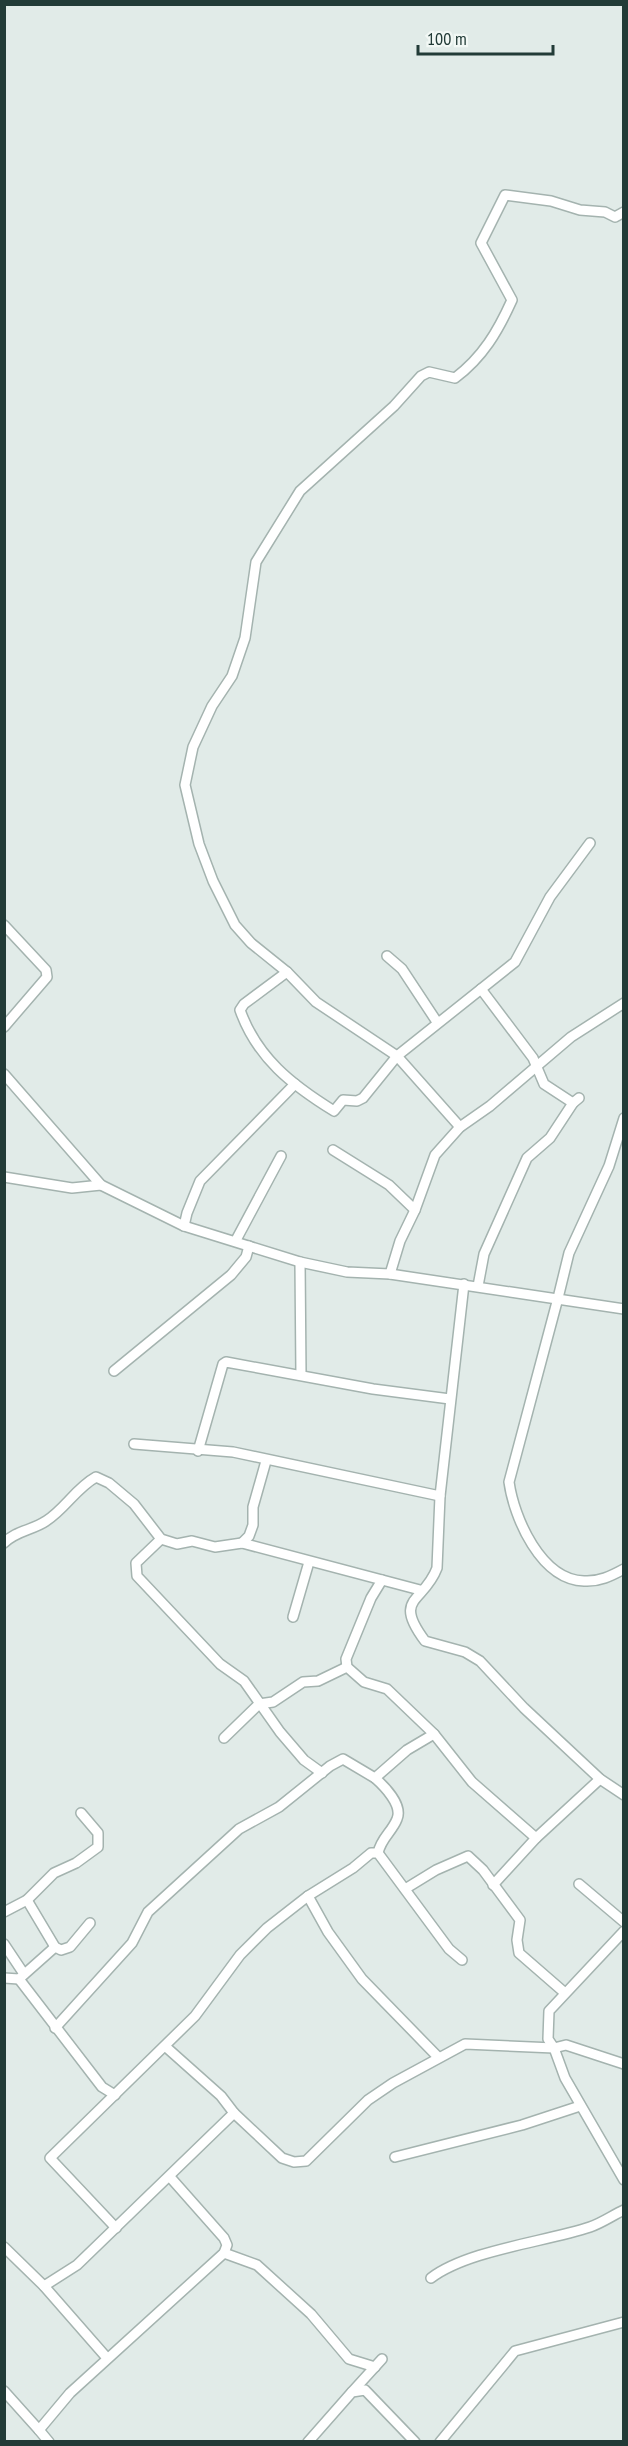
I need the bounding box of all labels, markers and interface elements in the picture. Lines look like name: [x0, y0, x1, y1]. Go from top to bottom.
scale bar: [418, 18, 553, 56]
text: 100 m: [427, 27, 467, 50]

